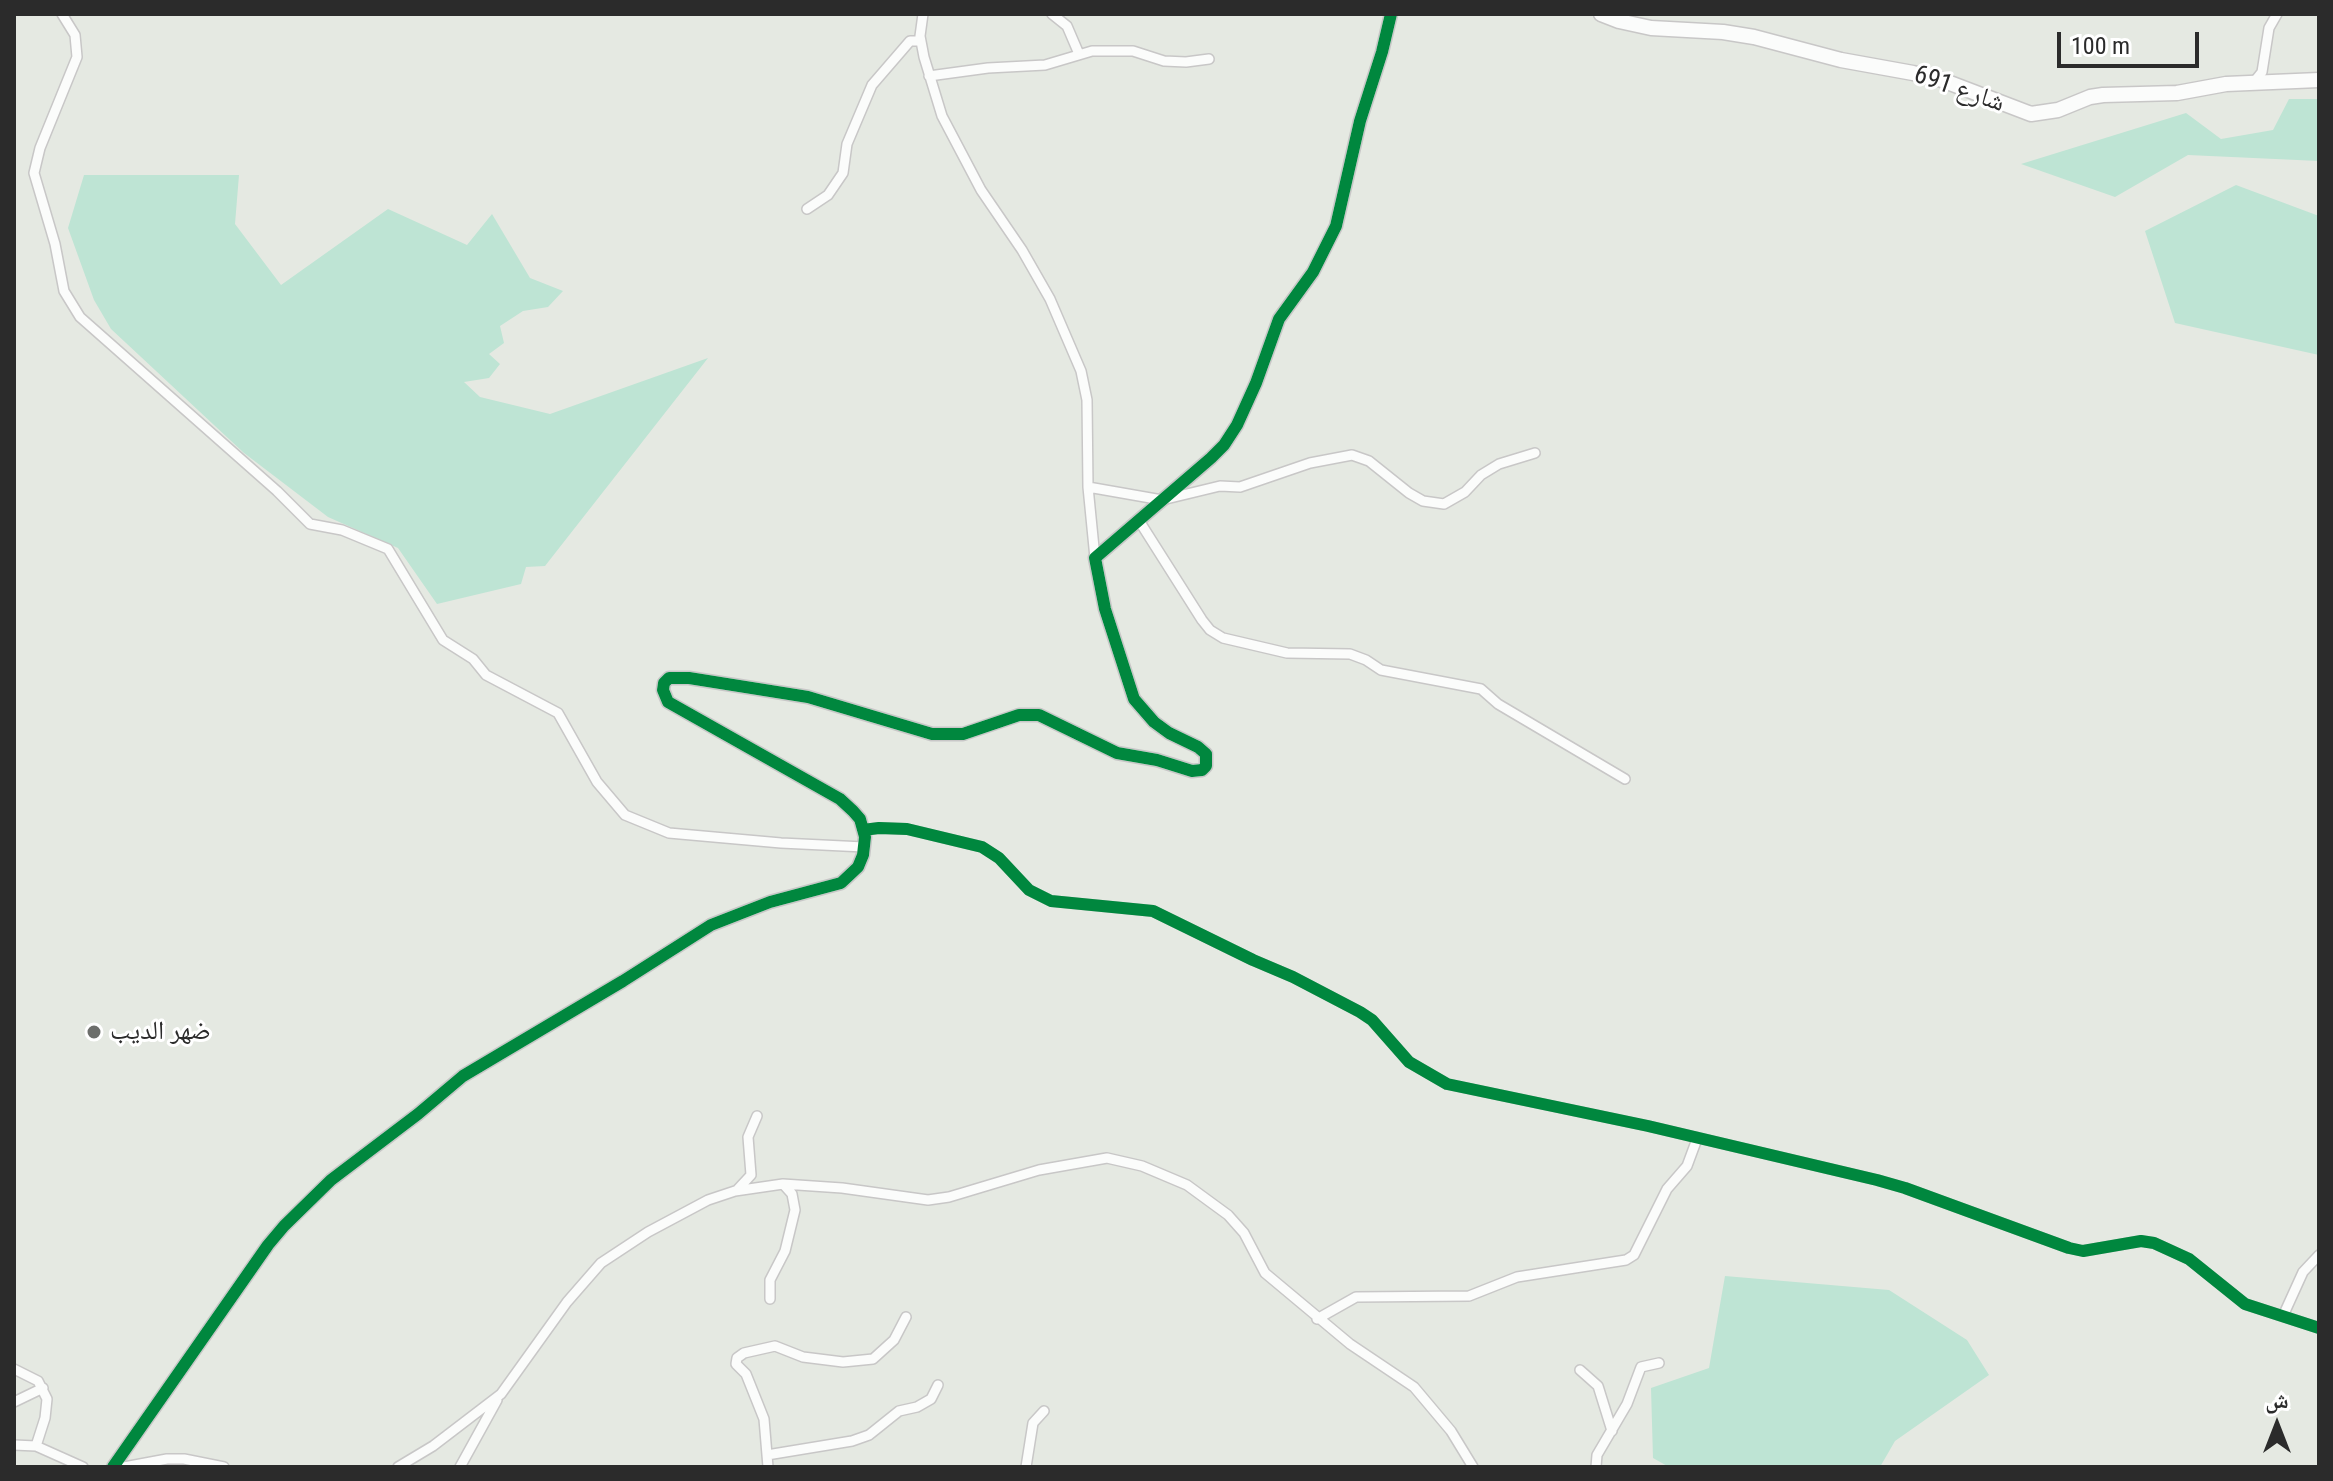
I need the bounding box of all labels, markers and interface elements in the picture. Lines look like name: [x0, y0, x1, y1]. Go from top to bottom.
scale bar: [2061, 16, 2203, 66]
text: 100 m: [2071, 32, 2130, 60]
street label: شارع 691: [1910, 60, 2008, 120]
place label: ضهر الديب: [110, 1016, 211, 1048]
marker: ضهر الديب: [85, 1023, 103, 1041]
north arrow: [2237, 1385, 2317, 1465]
text: ش: [2265, 1388, 2289, 1413]

